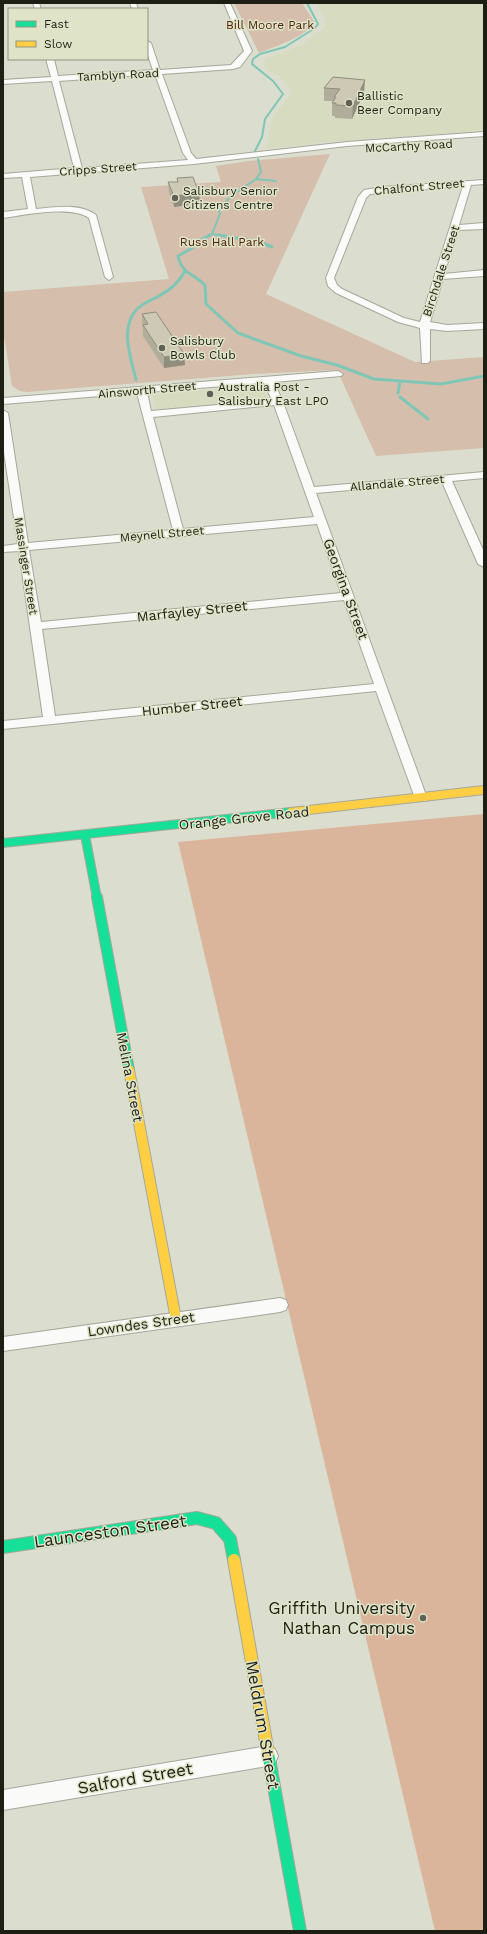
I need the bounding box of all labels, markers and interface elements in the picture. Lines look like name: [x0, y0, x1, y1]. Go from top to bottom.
legend: [8, 8, 148, 60]
text: Fast: [44, 17, 69, 31]
park label: Bill Moore Park: [226, 18, 314, 32]
text: Slow: [44, 37, 72, 51]
street label: Tamblyn Road: [77, 66, 159, 84]
place label: Ballistic Beer Company: [357, 89, 443, 117]
marker: Ballistic Beer Company: [344, 98, 354, 108]
street label: McCarthy Road: [365, 137, 453, 155]
street label: Cripps Street: [59, 159, 137, 179]
street label: Chalfont Street: [373, 176, 465, 198]
place label: Salisbury Senior Citizens Centre: [183, 184, 278, 212]
marker: Salisbury Senior Citizens Centre: [170, 193, 180, 203]
street label: Birchdale Street: [420, 224, 462, 318]
park label: Russ Hall Park: [180, 235, 264, 249]
place label: Salisbury Bowls Club: [170, 334, 236, 362]
marker: Salisbury Bowls Club: [157, 343, 167, 353]
street label: Ainsworth Street: [97, 379, 197, 401]
place label: Australia Post - Salisbury East LPO: [218, 380, 329, 408]
marker: Australia Post - Salisbury East LPO: [205, 389, 215, 399]
street label: Allandale Street: [349, 472, 445, 494]
street label: Massinger Street: [11, 516, 41, 616]
street label: Meynell Street: [119, 523, 205, 545]
street label: Georgina Street: [320, 536, 372, 642]
street label: Marfayley Street: [136, 597, 248, 625]
street label: Humber Street: [141, 693, 243, 719]
street label: Orange Grove Road: [178, 803, 310, 833]
street label: Melina Street: [113, 1031, 147, 1123]
street label: Lowndes Street: [86, 1309, 196, 1339]
street label: Launceston Street: [32, 1510, 188, 1552]
place label: Griffith University Nathan Campus: [268, 1598, 415, 1638]
marker: Griffith University Nathan Campus: [418, 1613, 428, 1623]
street label: Meldrum Street: [242, 1659, 284, 1791]
street label: Salford Street: [76, 1758, 194, 1798]

